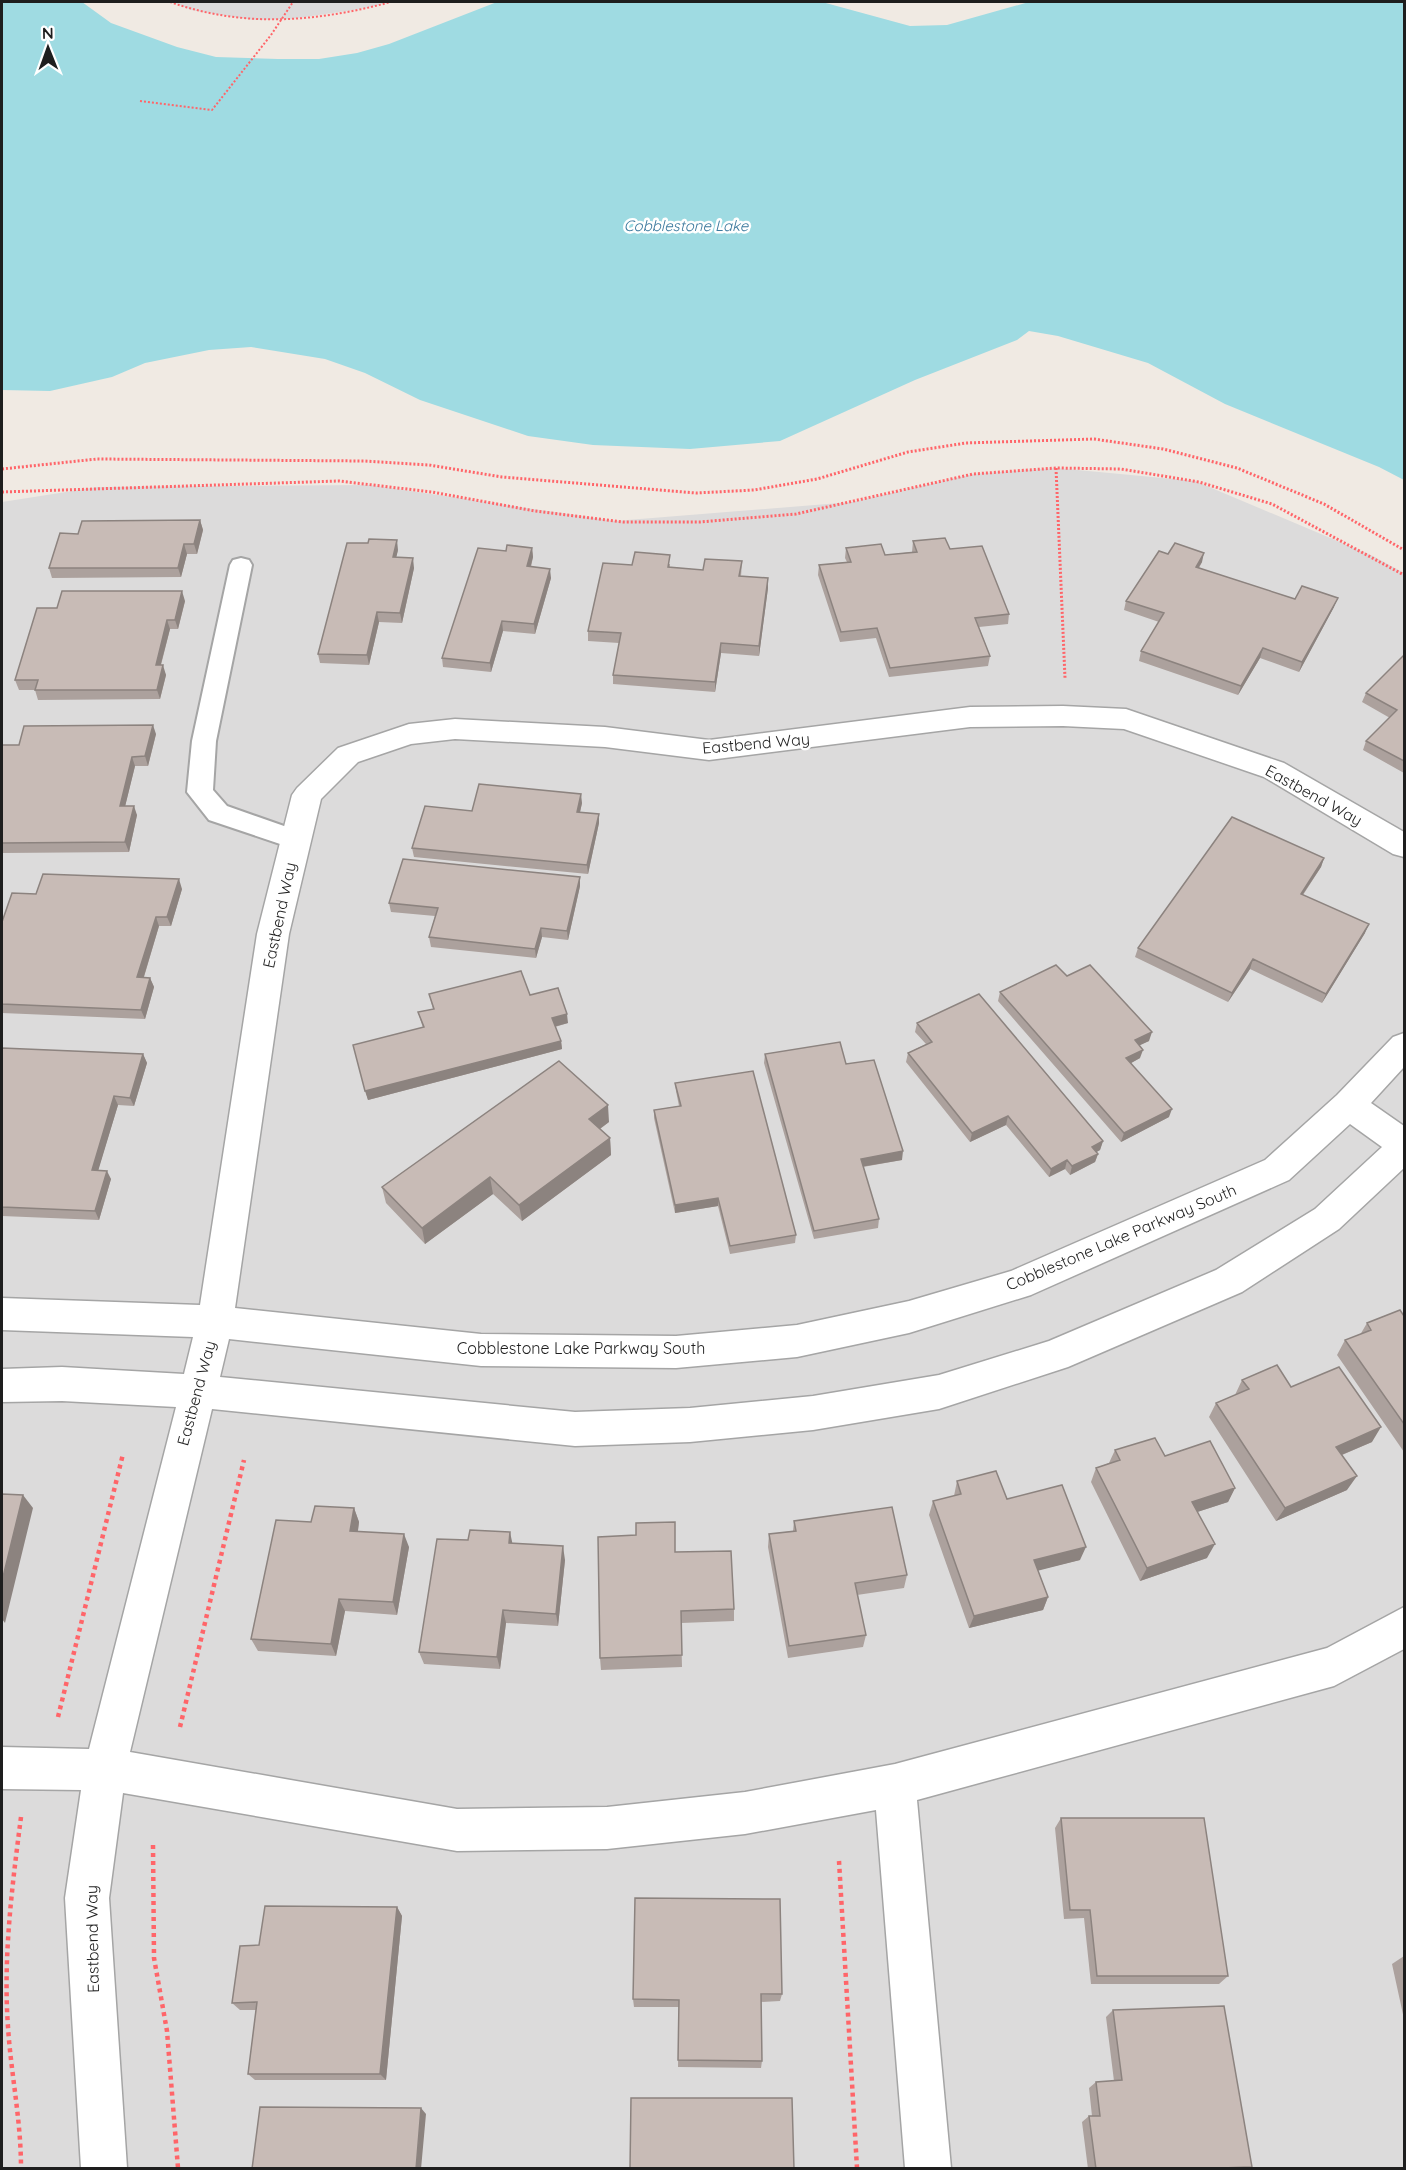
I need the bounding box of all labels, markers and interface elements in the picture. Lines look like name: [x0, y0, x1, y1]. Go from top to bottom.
north arrow: [18, 18, 78, 78]
text: N: [42, 23, 54, 43]
water label: Cobblestone Lake: [624, 216, 749, 235]
street label: Eastbend Way: [701, 728, 811, 758]
street label: Eastbend Way: [1262, 760, 1366, 830]
street label: Eastbend Way: [258, 860, 300, 970]
street label: Cobblestone Lake Parkway South: [1003, 1179, 1239, 1295]
street label: Eastbend Way: [172, 1338, 220, 1448]
street label: Cobblestone Lake Parkway South: [457, 1338, 705, 1358]
street label: Eastbend Way: [81, 1885, 103, 1993]

